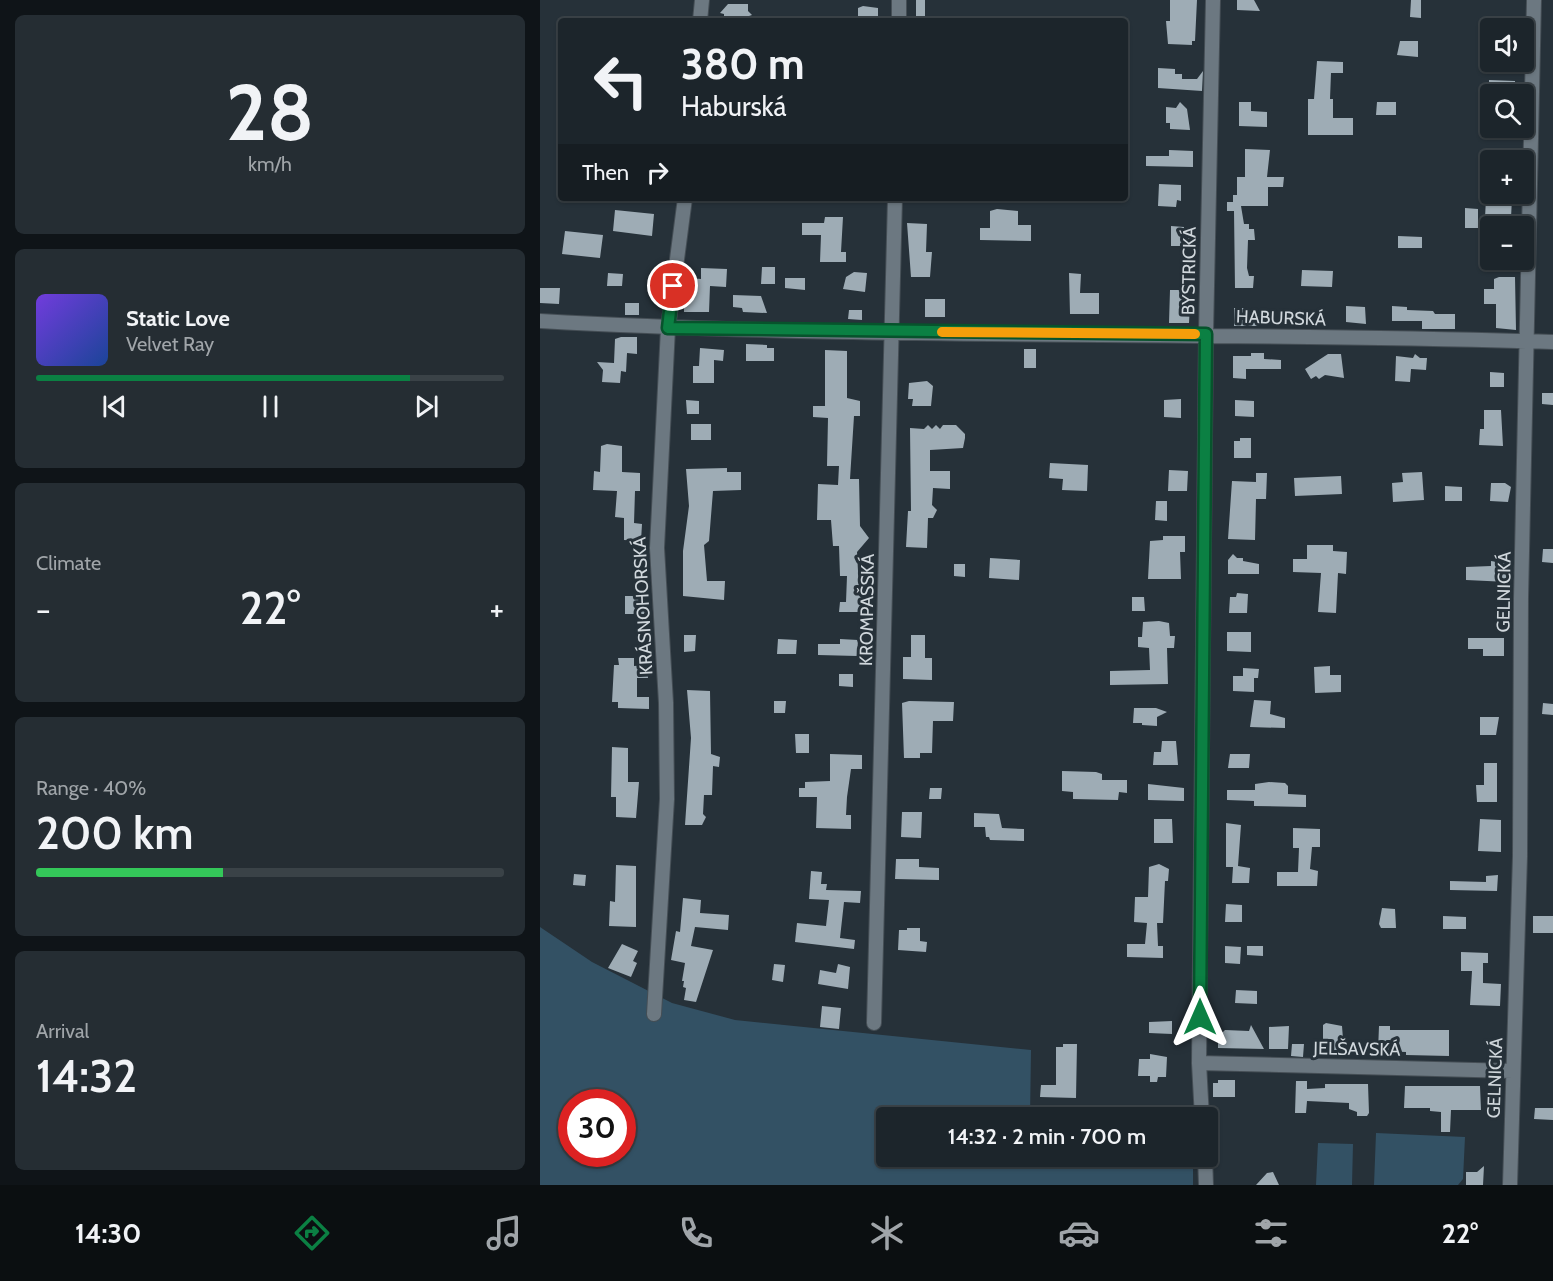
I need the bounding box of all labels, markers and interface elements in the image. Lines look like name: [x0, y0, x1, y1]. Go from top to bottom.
map controls: [1480, 18, 1534, 270]
button: sound: [1480, 18, 1534, 72]
text: 380 m: [681, 38, 805, 90]
icon: left: [582, 42, 660, 120]
text: 28: [226, 65, 314, 160]
button: search: [1480, 84, 1534, 138]
text: Haburská: [681, 90, 787, 123]
button: +: [1480, 150, 1534, 204]
text: km/h: [248, 152, 292, 176]
icon: right: [641, 156, 674, 189]
text: Then: [582, 159, 629, 186]
button: −: [1480, 216, 1534, 270]
street label: BYSTRICKÁ: [1177, 227, 1201, 315]
pin: [647, 260, 698, 311]
icon: arrive: [656, 269, 689, 302]
text: Static Love: [126, 305, 230, 332]
street label: HABURSKÁ: [1236, 305, 1326, 331]
text: Velvet Ray: [126, 332, 214, 356]
icon: previous: [98, 390, 131, 423]
icon: pause: [254, 390, 287, 423]
icon: next: [410, 390, 443, 423]
street label: KRÁSNOHORSKÁ: [628, 536, 658, 676]
text: Climate: [36, 551, 101, 575]
street label: GELNICKÁ: [1492, 551, 1516, 633]
street label: KROMPAŠSKÁ: [855, 554, 879, 666]
text: 22°: [240, 581, 300, 635]
text: −: [36, 589, 51, 629]
text: +: [489, 589, 504, 629]
text: Range · 40%: [36, 776, 146, 800]
text: 200 km: [36, 806, 194, 860]
position arrow: [1168, 985, 1232, 1049]
text: Arrival: [36, 1019, 89, 1043]
street label: JELŠAVSKÁ: [1312, 1037, 1401, 1061]
street label: GELNICKÁ: [1483, 1037, 1507, 1119]
text: 14:32: [36, 1049, 137, 1103]
speed limit sign: 30: [558, 1089, 636, 1167]
text: 14:32 · 2 min · 700 m: [948, 1123, 1146, 1150]
icon: directions: [291, 1212, 333, 1254]
icon: music: [483, 1212, 525, 1254]
icon: phone: [675, 1212, 717, 1254]
icon: climate: [866, 1212, 908, 1254]
icon: car: [1058, 1212, 1100, 1254]
icon: filters: [1250, 1212, 1292, 1254]
text: 14:30: [75, 1217, 141, 1250]
text: 22°: [1442, 1217, 1478, 1250]

